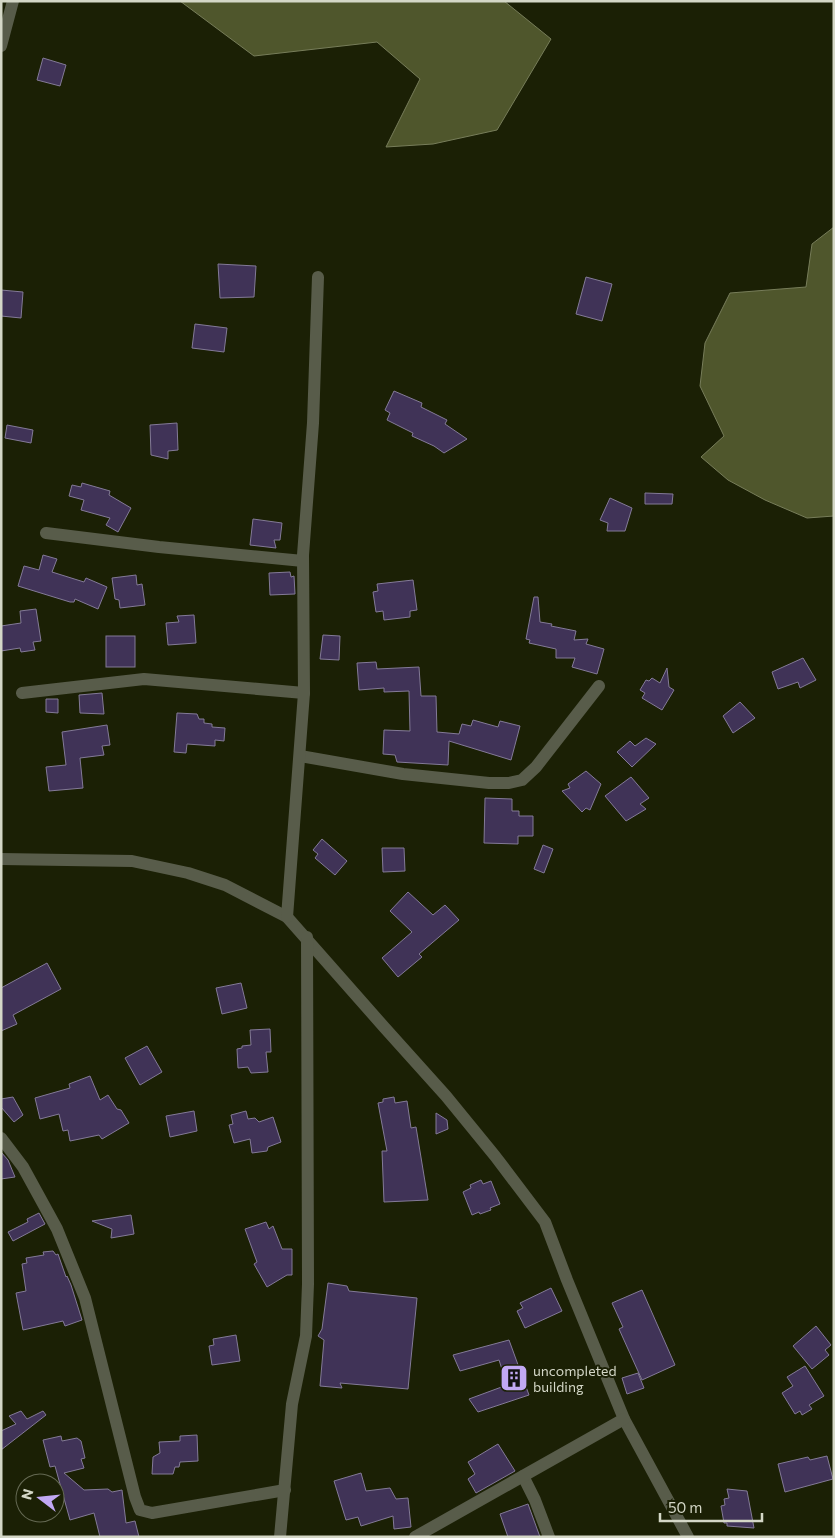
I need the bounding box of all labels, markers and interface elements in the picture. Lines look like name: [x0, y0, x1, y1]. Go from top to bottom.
place label: uncompleted building: [533, 1362, 617, 1395]
building icon: uncompleted building: [499, 1363, 529, 1393]
north arrow: [15, 1473, 65, 1523]
text: N: [17, 1487, 37, 1502]
scale bar: [660, 1490, 762, 1522]
text: 50 m: [668, 1498, 702, 1516]

